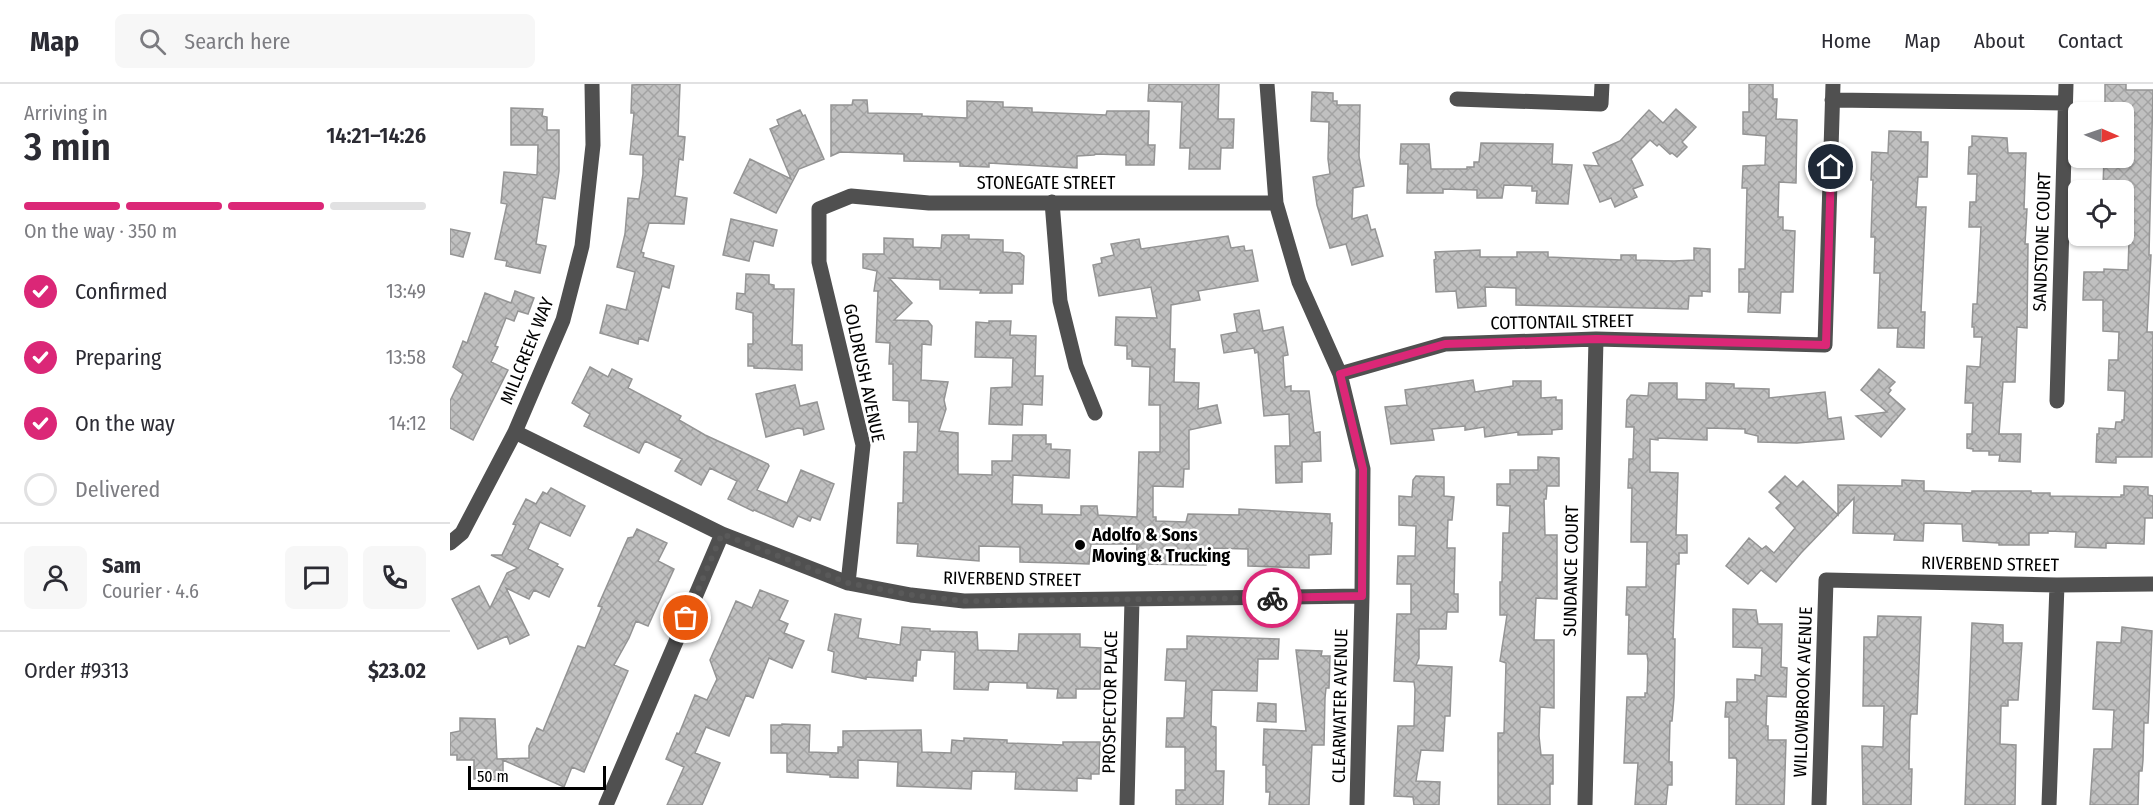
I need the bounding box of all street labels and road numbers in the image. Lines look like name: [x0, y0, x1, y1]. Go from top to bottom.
street label: SANDSTONE COURT: [2029, 171, 2055, 312]
street label: STONEGATE STREET: [977, 172, 1116, 194]
street label: MILLCREEK WAY: [496, 294, 558, 408]
street label: GOLDRUSH AVENUE: [839, 302, 889, 444]
street label: COTTONTAIL STREET: [1490, 310, 1635, 334]
street label: SUNDANCE COURT: [1559, 504, 1583, 637]
street label: RIVERBEND STREET: [1921, 552, 2060, 576]
street label: RIVERBEND STREET: [943, 567, 1082, 591]
street label: WILLOWBROOK AVENUE: [1789, 606, 1817, 778]
street label: CLEARWATER AVENUE: [1328, 629, 1352, 783]
street label: PROSPECTOR PLACE: [1098, 630, 1122, 774]

